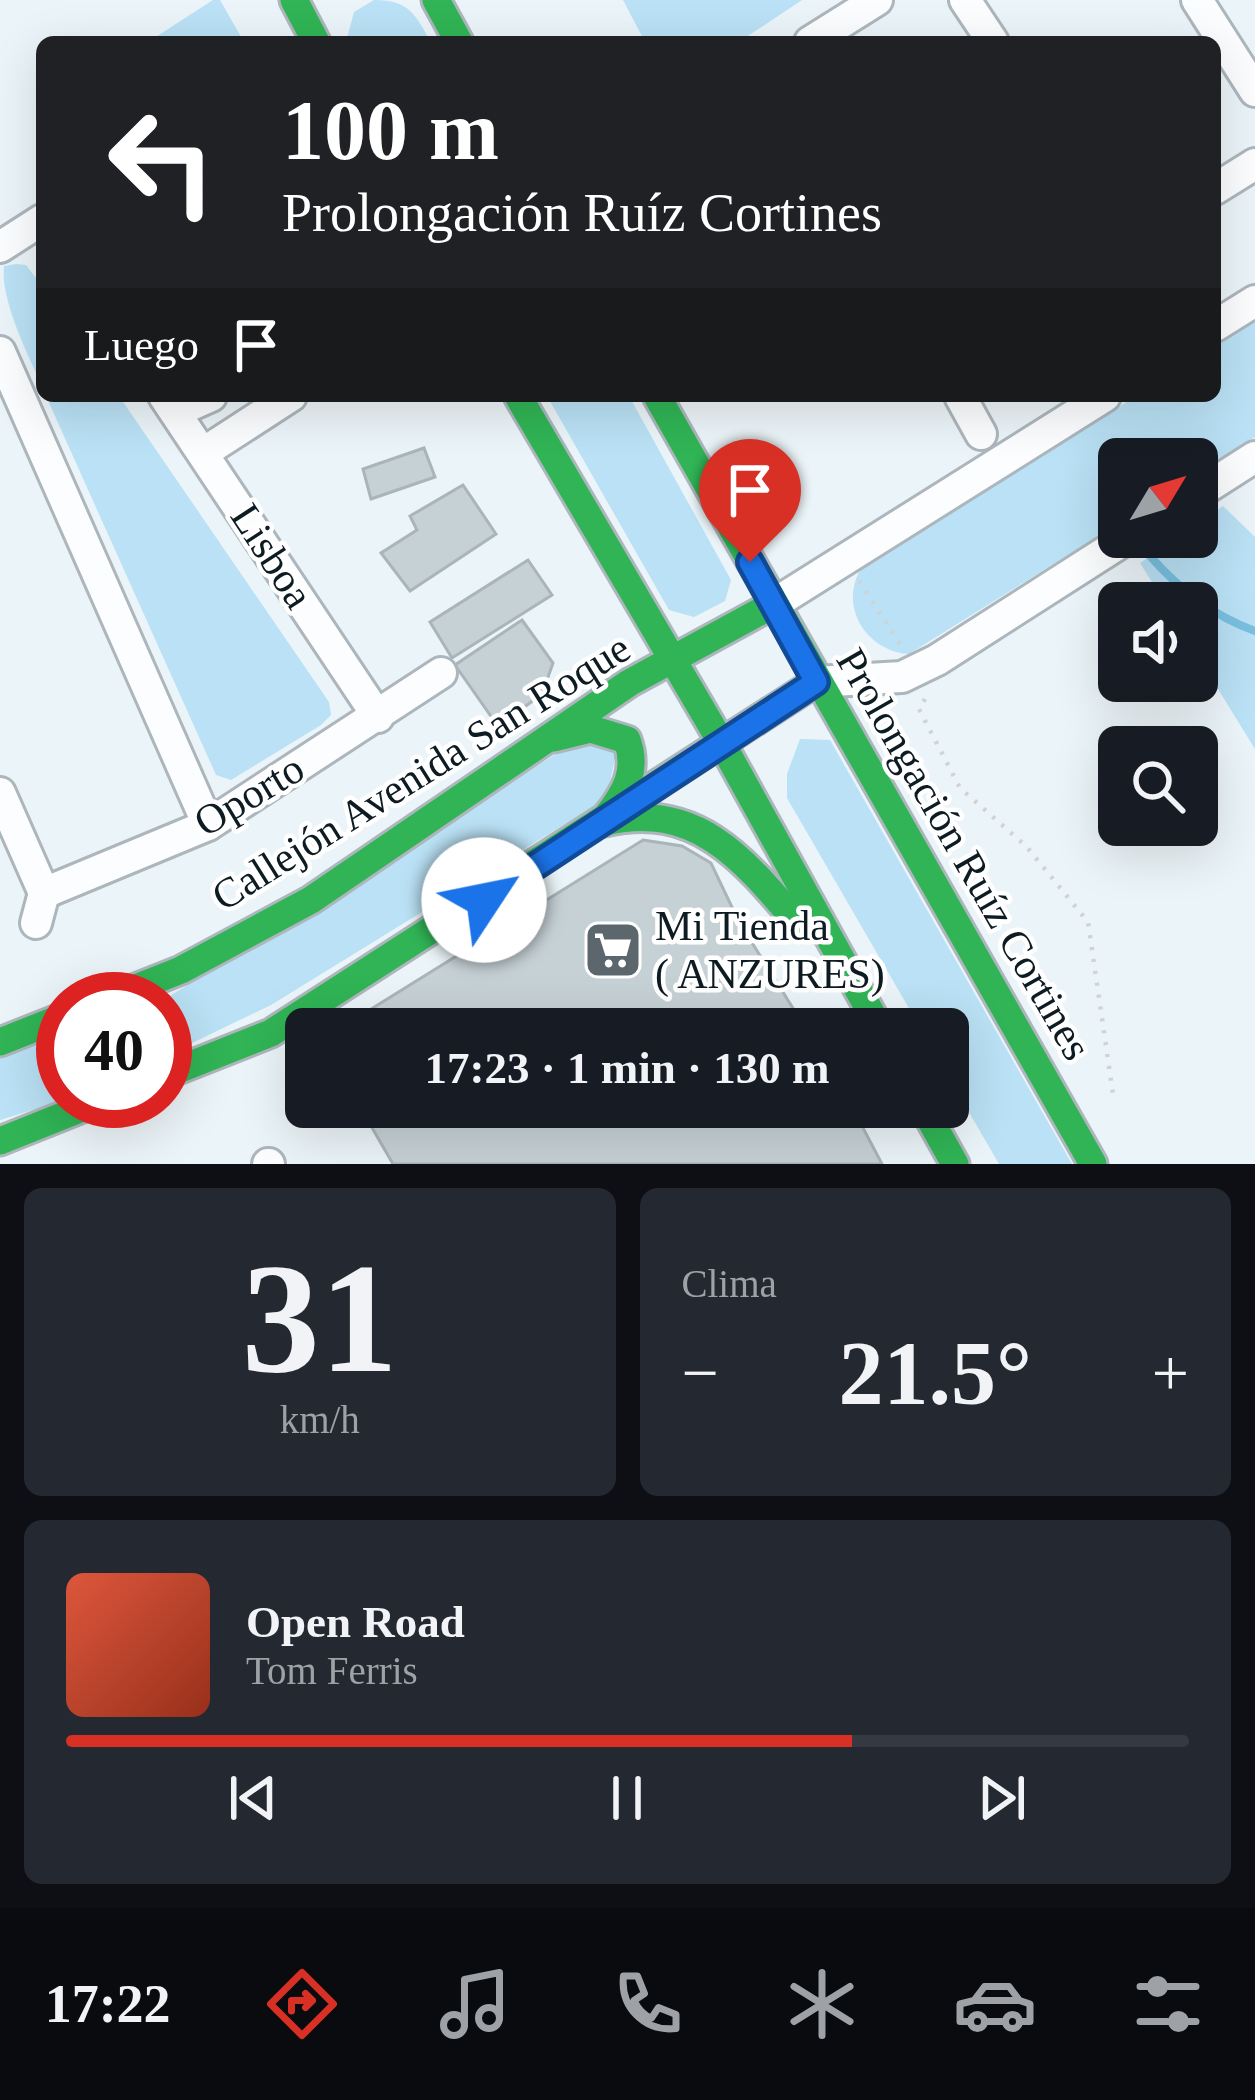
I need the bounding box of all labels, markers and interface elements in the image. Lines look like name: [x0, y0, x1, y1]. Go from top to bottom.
icon: left: [84, 84, 240, 240]
text: 100 m: [282, 84, 499, 177]
text: Prolongación Ruíz Cortines: [282, 183, 882, 243]
icon: arrive: [223, 312, 289, 378]
text: Luego: [84, 320, 199, 370]
north arrow: [1098, 438, 1218, 558]
map controls: [1098, 438, 1218, 846]
pin: [699, 439, 801, 562]
icon: arrive: [717, 457, 783, 523]
street label: Lisboa: [222, 496, 323, 617]
button: sound: [1098, 582, 1218, 702]
street label: Callejón Avenida San Roque: [204, 624, 638, 920]
street label: Prolongación Ruíz Cortines: [827, 640, 1101, 1068]
button: search: [1098, 726, 1218, 846]
street label: Oporto: [186, 745, 312, 845]
position arrow: [421, 837, 547, 963]
place label: Mi Tienda ( ANZURES): [655, 903, 885, 998]
supermarket icon: Mi Tienda ( ANZURES): [582, 919, 644, 981]
speed limit sign: 40: [36, 972, 192, 1128]
text: 17:23 · 1 min · 130 m: [425, 1043, 830, 1093]
text: 31: [242, 1232, 398, 1405]
text: Clima: [682, 1262, 777, 1305]
text: 21.5°: [839, 1324, 1032, 1423]
text: −: [682, 1336, 719, 1409]
text: +: [1152, 1336, 1189, 1409]
text: km/h: [280, 1398, 360, 1441]
text: Open Road: [246, 1597, 465, 1647]
text: Tom Ferris: [246, 1649, 418, 1692]
icon: previous: [220, 1765, 286, 1831]
icon: pause: [594, 1765, 660, 1831]
icon: next: [969, 1765, 1035, 1831]
icon: directions: [260, 1962, 344, 2046]
icon: music: [433, 1962, 517, 2046]
icon: phone: [606, 1962, 690, 2046]
icon: climate: [780, 1962, 864, 2046]
icon: car: [953, 1962, 1037, 2046]
icon: filters: [1126, 1962, 1210, 2046]
text: 17:22: [45, 1974, 171, 2034]

